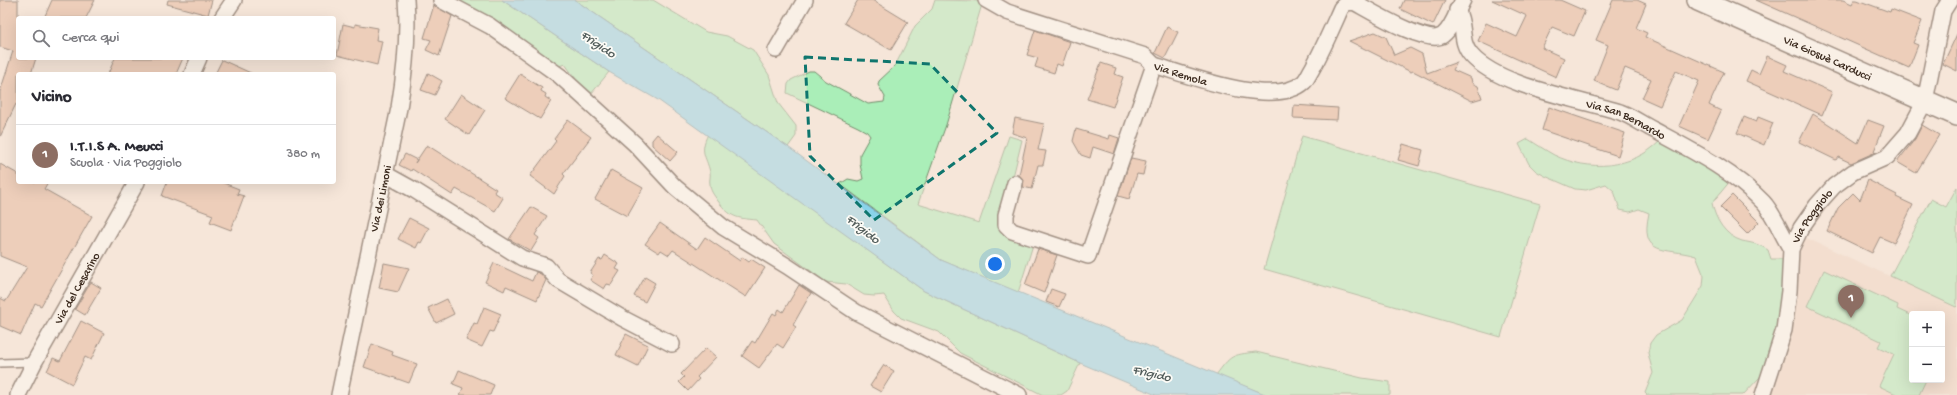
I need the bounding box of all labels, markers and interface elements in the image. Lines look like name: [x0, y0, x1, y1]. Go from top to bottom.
search box: [16, 16, 336, 60]
icon: search: [30, 27, 52, 49]
water label: Frigido: [577, 28, 619, 63]
text: Cerca qui: [62, 29, 119, 47]
street label: Via Giosuè Carducci: [1780, 33, 1874, 85]
street label: Via Remola: [1151, 60, 1209, 90]
text: Vicino: [32, 88, 72, 108]
street label: Via San Bernardo: [1583, 98, 1667, 144]
text: I.T.I.S A. Meucci: [70, 138, 163, 156]
text: 1: [42, 147, 48, 162]
text: 380 m: [286, 147, 320, 162]
text: Scuola · Via Poggiolo: [70, 156, 182, 171]
street label: Via dei Limoni: [368, 164, 396, 234]
street label: Via Poggiolo: [1789, 187, 1837, 247]
water label: Frigido: [843, 212, 883, 249]
street label: Via del Cesarino: [52, 251, 104, 328]
your location: [985, 254, 1005, 274]
pin: 1: [1838, 285, 1864, 318]
map controls: [1909, 311, 1945, 383]
button: +: [1909, 311, 1945, 347]
button: −: [1909, 347, 1945, 383]
water label: Frigido: [1131, 363, 1173, 386]

